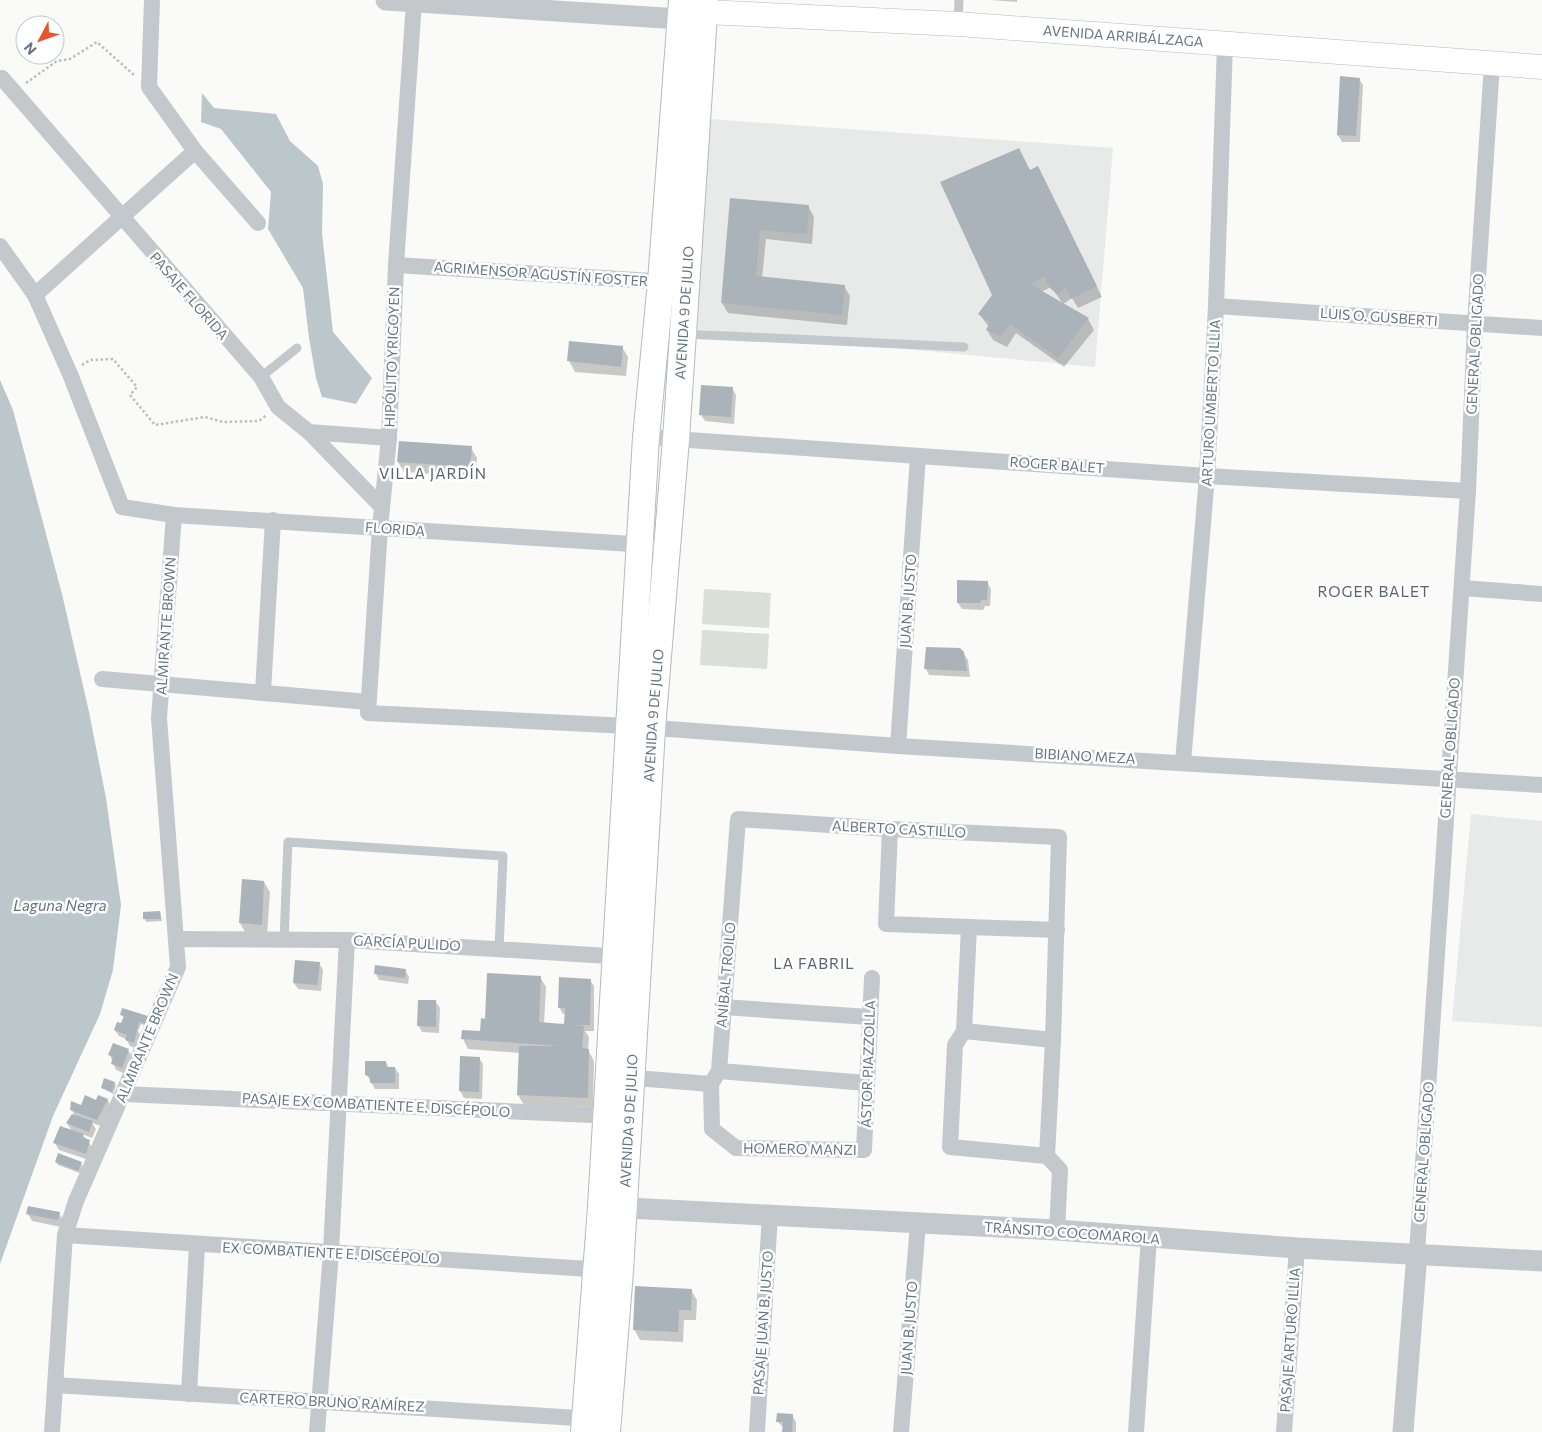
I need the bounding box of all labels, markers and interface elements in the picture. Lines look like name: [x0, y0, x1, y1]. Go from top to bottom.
north arrow: [15, 15, 65, 65]
street label: AVENIDA ARRIBÁLZAGA: [1042, 21, 1205, 50]
text: N: [20, 39, 40, 58]
street label: AVENIDA 9 DE JULIO: [671, 246, 697, 380]
street label: PASAJE FLORIDA: [147, 248, 232, 343]
street label: AGRIMENSOR AGUSTÍN FOSTER: [433, 258, 649, 289]
street label: GENERAL OBLIGADO: [1462, 273, 1487, 415]
street label: HIPÓLITO YRIGOYEN: [381, 286, 402, 428]
street label: LUIS O. GUSBERTI: [1320, 304, 1438, 329]
street label: ARTURO UMBERTO ILLIA: [1198, 319, 1223, 487]
street label: ROGER BALET: [1009, 453, 1105, 476]
district label: VILLA JARDÍN: [379, 463, 487, 482]
street label: FLORIDA: [364, 518, 426, 539]
street label: JUAN B. JUSTO: [896, 553, 919, 648]
street label: ALMIRANTE BROWN: [152, 556, 179, 696]
district label: ROGER BALET: [1318, 582, 1431, 600]
street label: AVENIDA 9 DE JULIO: [640, 648, 667, 783]
street label: GENERAL OBLIGADO: [1436, 677, 1463, 819]
street label: BIBIANO MEZA: [1034, 744, 1136, 767]
street label: ALBERTO CASTILLO: [832, 817, 966, 840]
water label: Laguna Negra: [13, 896, 107, 914]
street label: ANÍBAL TROILO: [712, 921, 739, 1029]
street label: GARCÍA PULIDO: [353, 931, 461, 954]
district label: LA FABRIL: [773, 954, 855, 972]
street label: ALMIRANTE BROWN: [112, 971, 181, 1105]
street label: ÁSTOR PIAZZOLLA: [857, 999, 878, 1128]
street label: AVENIDA 9 DE JULIO: [616, 1054, 641, 1188]
street label: GENERAL OBLIGADO: [1410, 1081, 1437, 1223]
street label: PASAJE EX COMBATIENTE E. DISCÉPOLO: [242, 1089, 511, 1120]
street label: HOMERO MANZI: [743, 1139, 857, 1158]
street label: TRÁNSITO COCOMAROLA: [983, 1218, 1161, 1247]
street label: EX COMBATIENTE E. DISCÉPOLO: [222, 1238, 440, 1267]
street label: PASAJE JUAN B. JUSTO: [749, 1250, 776, 1396]
street label: PASAJE ARTURO ILLIA: [1276, 1267, 1303, 1413]
street label: JUAN B. JUSTO: [897, 1280, 920, 1375]
street label: CARTERO BRUNO RAMÍREZ: [239, 1388, 425, 1415]

